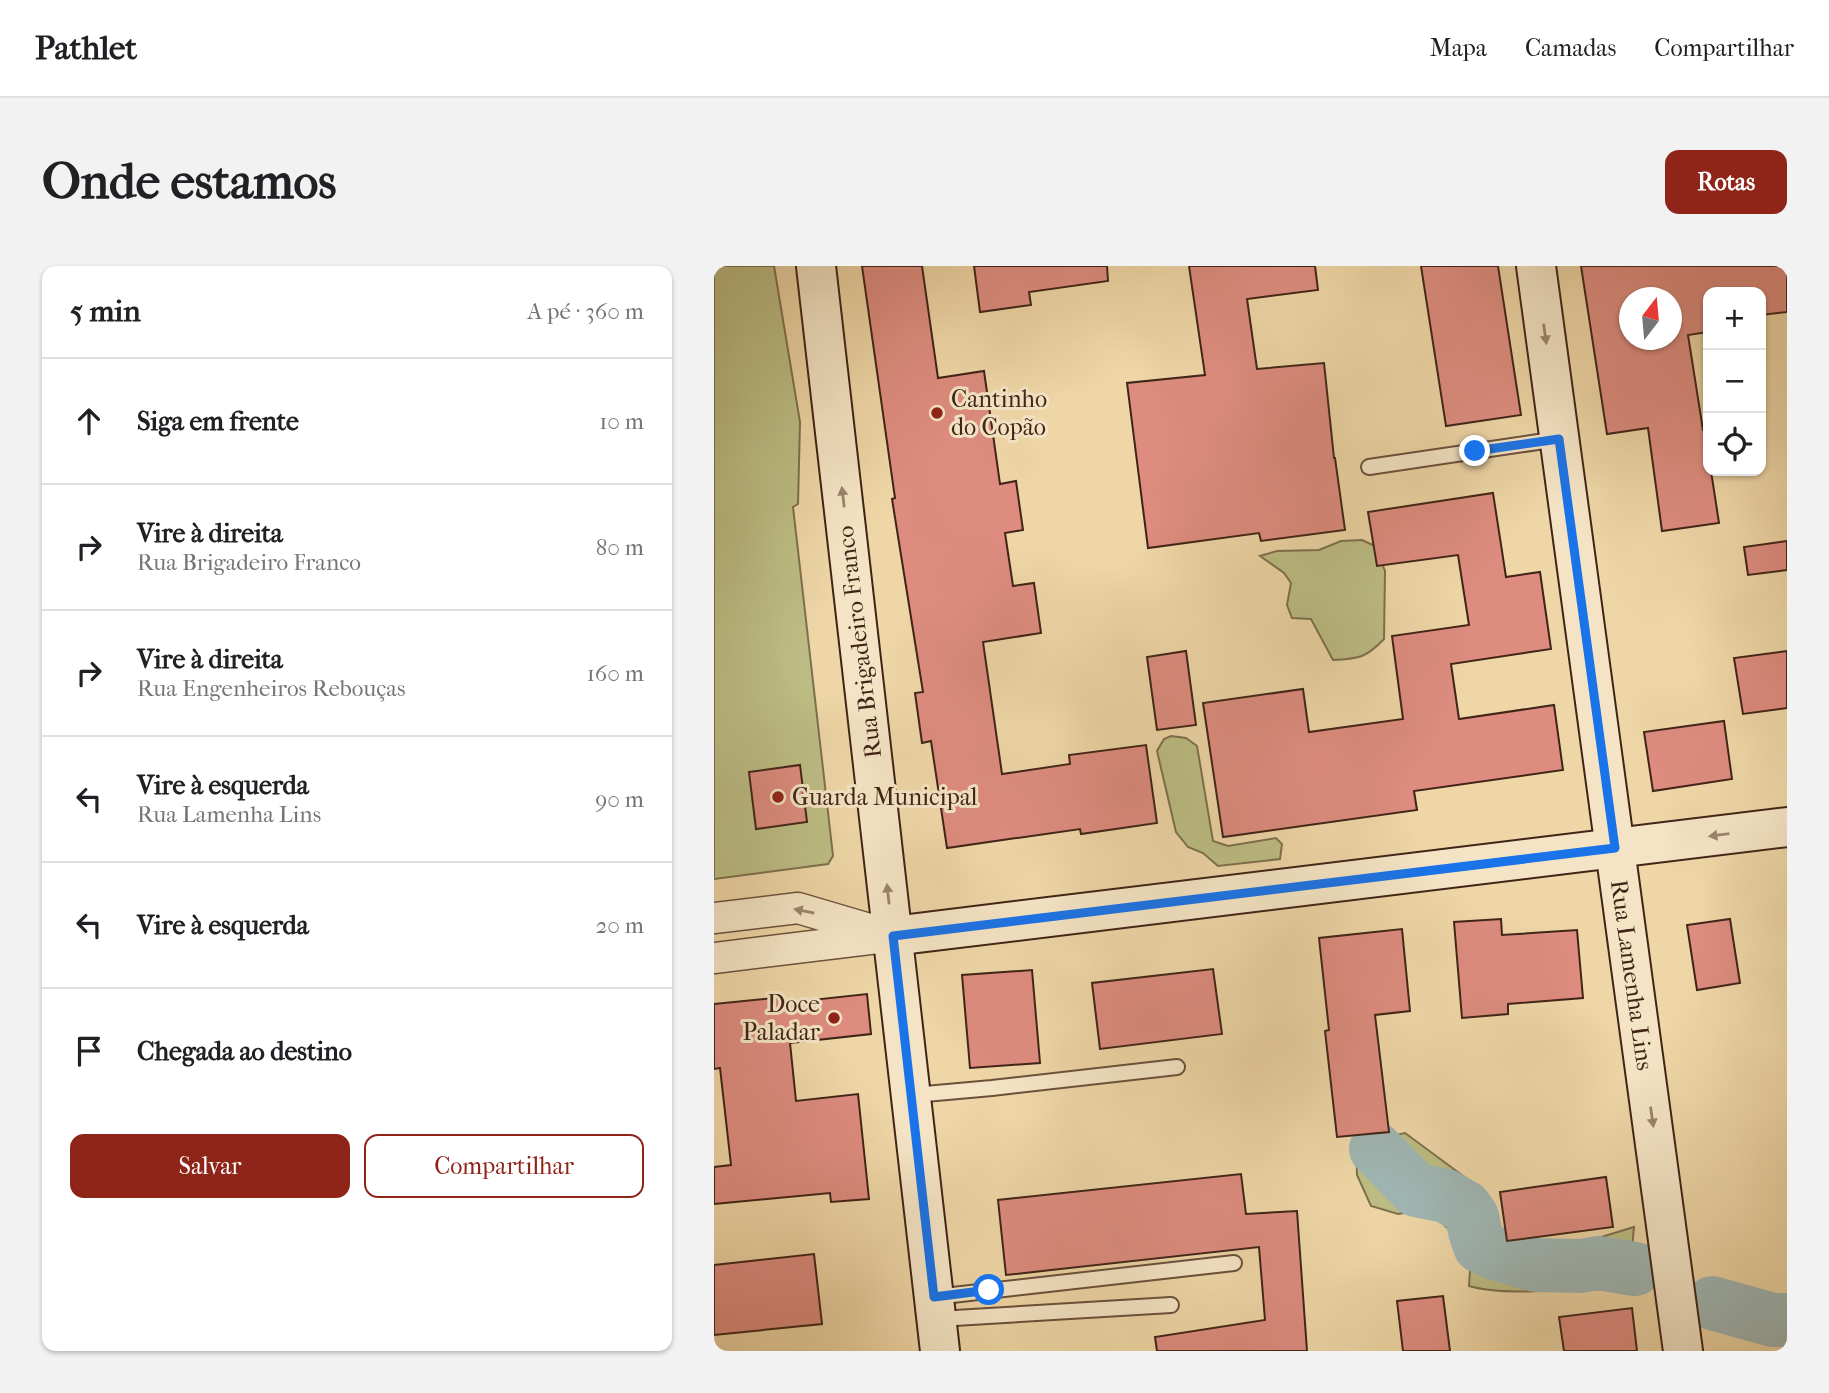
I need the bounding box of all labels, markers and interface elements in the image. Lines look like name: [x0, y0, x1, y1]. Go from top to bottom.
text: Pathlet: [35, 29, 137, 68]
text: Mapa: [1430, 34, 1487, 62]
text: Camadas: [1525, 34, 1616, 62]
text: Compartilhar: [1654, 34, 1794, 62]
button: Rotas: [1665, 150, 1787, 214]
text: Onde estamos: [42, 153, 336, 211]
north arrow: [1619, 287, 1682, 350]
map controls: [1703, 287, 1766, 476]
button: +: [1703, 287, 1766, 350]
text: 5 min: [70, 294, 141, 329]
text: A pé · 360 m: [527, 298, 644, 325]
one-way arrow: [1540, 323, 1551, 345]
button: −: [1703, 350, 1766, 413]
place label: Cantinho do Copão: [951, 385, 1047, 441]
icon: ahead: [70, 402, 108, 440]
marker: Cantinho do Copão: [929, 405, 945, 421]
text: Siga em frente: [137, 406, 299, 437]
text: 10 m: [599, 408, 644, 435]
button: locate: [1703, 413, 1766, 476]
route end: [1459, 435, 1490, 466]
one-way arrow: [837, 486, 848, 508]
text: Vire à direita: [137, 518, 283, 549]
street label: Rua Brigadeiro Franco: [831, 524, 887, 760]
icon: right: [70, 528, 108, 566]
text: 80 m: [596, 534, 644, 561]
text: Rua Brigadeiro Franco: [137, 549, 361, 576]
text: Vire à direita: [137, 644, 283, 675]
icon: right: [70, 654, 108, 692]
text: 160 m: [587, 660, 644, 687]
text: Rua Engenheiros Rebouças: [137, 675, 405, 702]
text: Vire à esquerda: [137, 770, 309, 801]
icon: left: [70, 780, 108, 818]
place label: Guarda Municipal: [792, 783, 978, 811]
text: 90 m: [595, 786, 644, 813]
marker: Guarda Municipal: [770, 789, 786, 805]
text: Rua Lamenha Lins: [137, 801, 321, 828]
one-way arrow: [1708, 830, 1730, 841]
street label: Rua Lamenha Lins: [1605, 878, 1659, 1072]
one-way arrow: [882, 883, 893, 905]
icon: left: [70, 906, 108, 944]
one-way arrow: [792, 906, 814, 917]
text: Vire à esquerda: [137, 910, 309, 941]
text: 20 m: [595, 912, 644, 939]
place label: Doce Paladar: [743, 990, 821, 1046]
marker: Doce Paladar: [826, 1010, 842, 1026]
icon: arrive: [70, 1032, 108, 1070]
text: Chegada ao destino: [137, 1036, 352, 1067]
one-way arrow: [1646, 1107, 1657, 1129]
button: Salvar: [70, 1134, 350, 1198]
button: Compartilhar: [364, 1134, 644, 1198]
route start: [973, 1274, 1004, 1305]

